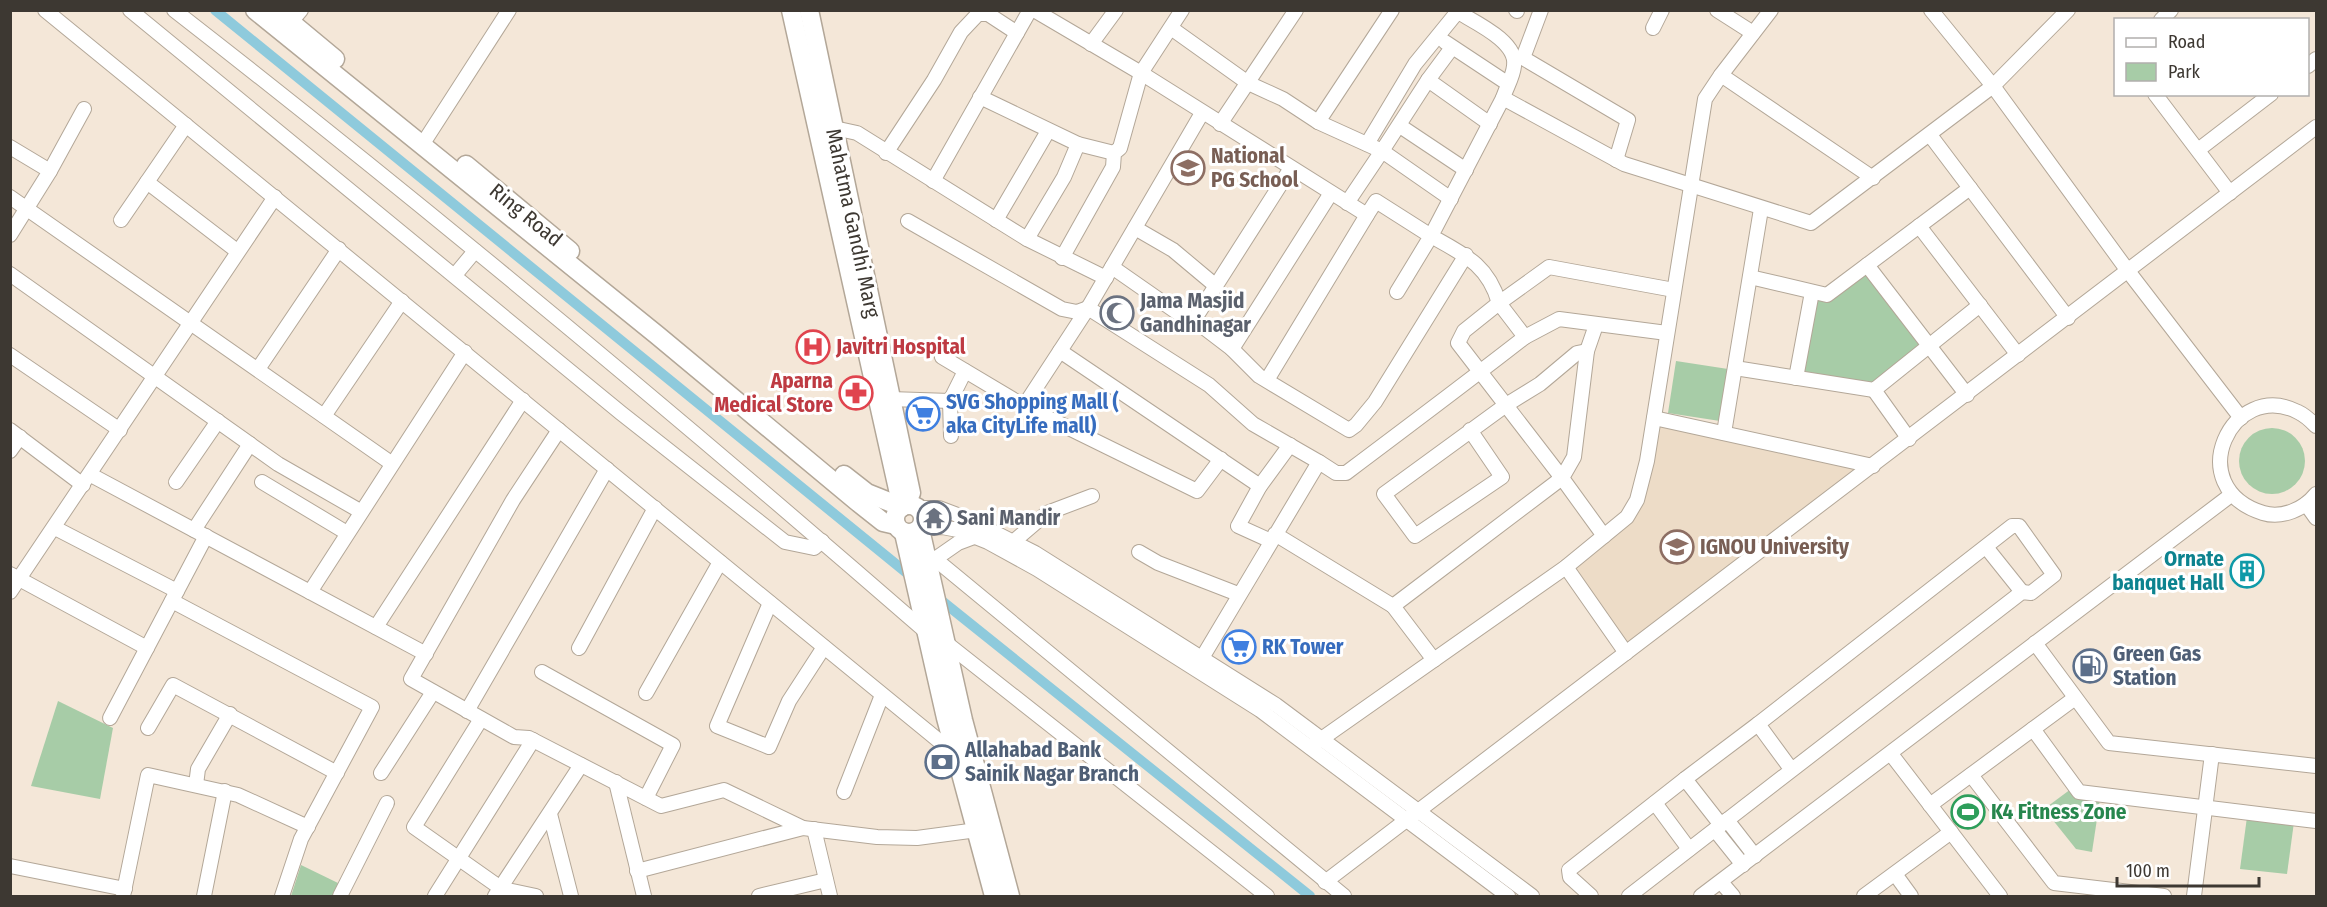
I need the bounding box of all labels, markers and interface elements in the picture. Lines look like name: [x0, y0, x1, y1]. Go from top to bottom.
legend: [2114, 18, 2309, 96]
text: Road: [2168, 31, 2205, 53]
text: Park: [2168, 61, 2201, 83]
street label: Mahatma Gandhi Marg: [820, 126, 886, 320]
place label: National PG School: [1211, 143, 1299, 193]
school or university icon: National PG School: [1170, 150, 1206, 186]
street label: Ring Road: [484, 178, 568, 252]
place label: Jama Masjid Gandhinagar: [1139, 288, 1251, 338]
mosque icon: Jama Masjid Gandhinagar: [1099, 295, 1135, 331]
hospital icon: Javitri Hospital: [795, 329, 831, 365]
place label: Javitri Hospital: [835, 334, 966, 360]
place label: Aparna Medical Store: [714, 368, 833, 418]
pharmacy icon: Aparna Medical Store: [838, 375, 874, 411]
place label: SVG Shopping Mall ( aka CityLife mall): [946, 389, 1120, 439]
supermarket icon: SVG Shopping Mall ( aka CityLife mall): [905, 396, 941, 432]
temple icon: Sani Mandir: [916, 500, 952, 536]
place label: Sani Mandir: [957, 505, 1061, 531]
school or university icon: IGNOU University: [1659, 529, 1695, 565]
place label: IGNOU University: [1700, 534, 1850, 560]
place label: Ornate banquet Hall: [2112, 546, 2224, 596]
building icon: Ornate banquet Hall: [2229, 553, 2265, 589]
supermarket icon: RK Tower: [1221, 629, 1257, 665]
place label: RK Tower: [1262, 634, 1344, 660]
place label: Green Gas Station: [2113, 641, 2201, 691]
fuel station icon: Green Gas Station: [2072, 648, 2108, 684]
place label: Allahabad Bank Sainik Nagar Branch: [964, 737, 1139, 787]
bank icon: Allahabad Bank Sainik Nagar Branch: [924, 744, 960, 780]
sports icon: K4 Fitness Zone: [1950, 794, 1986, 830]
place label: K4 Fitness Zone: [1991, 799, 2127, 825]
scale bar: [2117, 850, 2260, 888]
text: 100 m: [2126, 860, 2170, 882]

